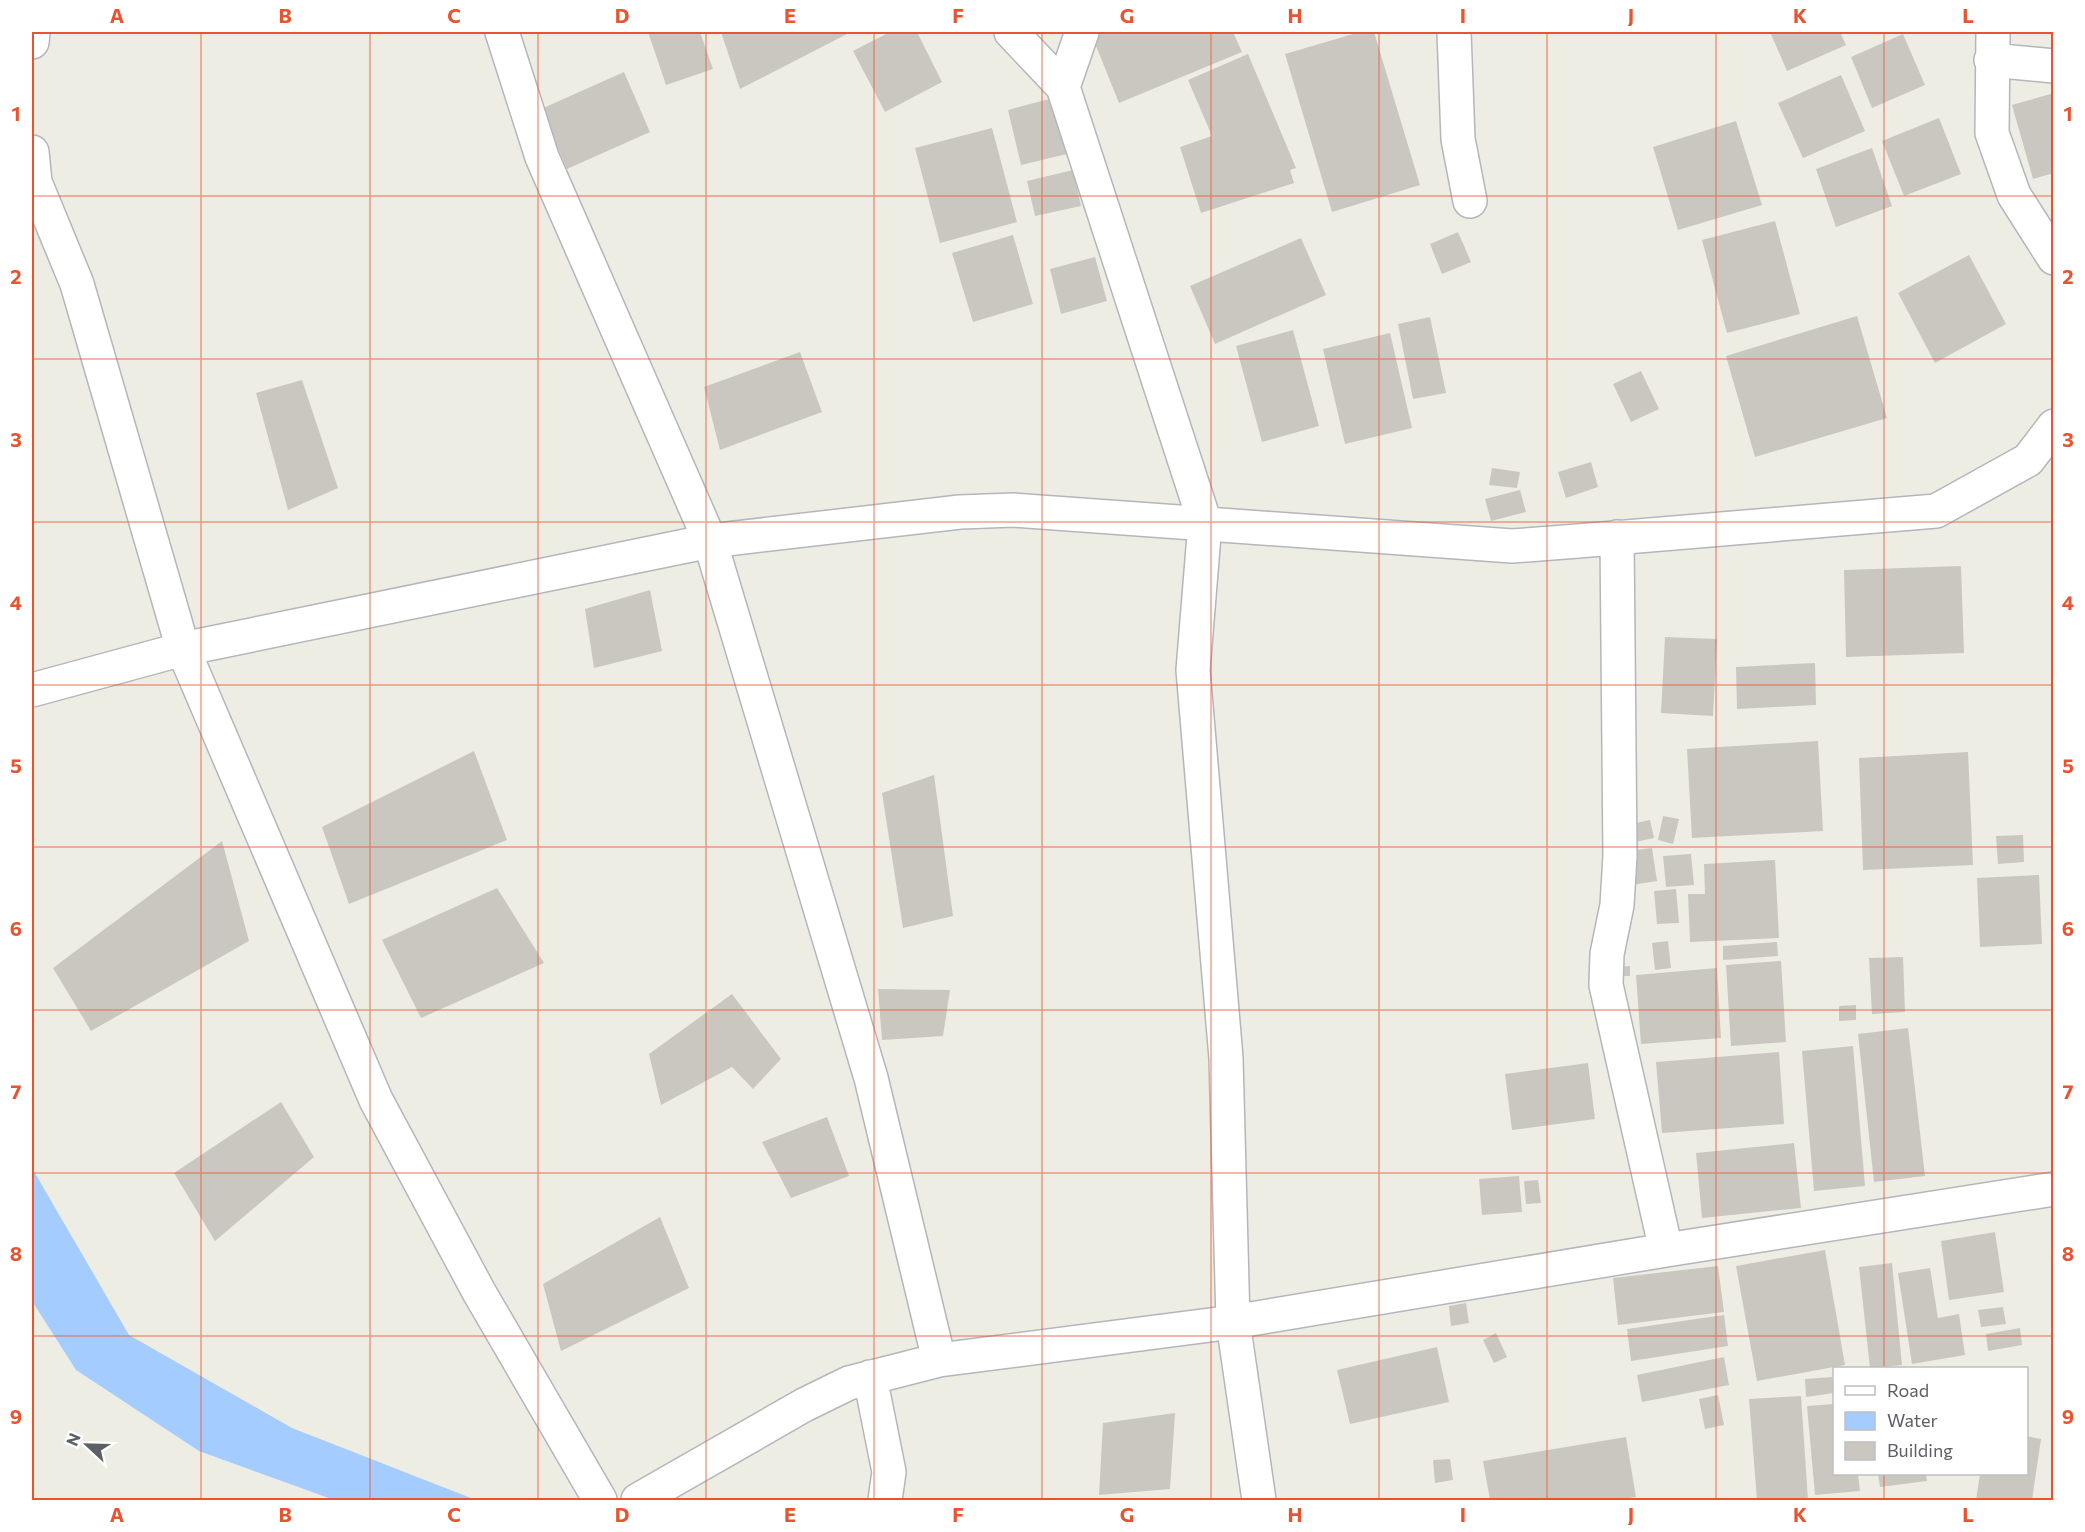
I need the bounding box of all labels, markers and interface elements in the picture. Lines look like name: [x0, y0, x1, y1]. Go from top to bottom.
text: A: [110, 3, 124, 27]
text: B: [278, 3, 292, 27]
text: C: [447, 3, 461, 27]
text: D: [615, 3, 629, 27]
text: E: [784, 3, 796, 27]
text: F: [952, 3, 964, 27]
text: G: [1120, 3, 1134, 27]
text: H: [1288, 3, 1303, 27]
text: I: [1460, 3, 1466, 27]
text: J: [1628, 3, 1634, 27]
text: K: [1793, 3, 1807, 27]
text: L: [1962, 3, 1974, 27]
text: 1: [11, 101, 21, 125]
text: 1: [2063, 101, 2073, 125]
text: 2: [10, 264, 22, 288]
text: 2: [2062, 264, 2074, 288]
text: 3: [10, 427, 22, 451]
text: 3: [2062, 427, 2074, 451]
text: 4: [10, 590, 22, 614]
text: 4: [2062, 590, 2074, 614]
text: 5: [10, 753, 22, 777]
text: 5: [2062, 753, 2074, 777]
text: 6: [10, 916, 22, 940]
text: 6: [2062, 916, 2074, 940]
text: 7: [11, 1079, 22, 1103]
text: 7: [2063, 1079, 2074, 1103]
text: 8: [10, 1241, 22, 1265]
text: 8: [2062, 1241, 2074, 1265]
legend: [1833, 1367, 2028, 1475]
text: Road: [1887, 1379, 1929, 1401]
text: 9: [10, 1404, 22, 1428]
text: 9: [2062, 1404, 2074, 1428]
text: Water: [1887, 1409, 1938, 1431]
north arrow: [57, 1415, 117, 1475]
text: N: [62, 1430, 84, 1448]
text: Building: [1887, 1439, 1953, 1461]
text: A: [110, 1502, 124, 1526]
text: B: [278, 1502, 292, 1526]
text: C: [447, 1502, 461, 1526]
text: D: [615, 1502, 629, 1526]
text: E: [784, 1502, 796, 1526]
text: F: [952, 1502, 964, 1526]
text: G: [1120, 1502, 1134, 1526]
text: H: [1288, 1502, 1303, 1526]
text: I: [1460, 1502, 1466, 1526]
text: J: [1628, 1502, 1634, 1526]
text: K: [1793, 1502, 1807, 1526]
text: L: [1962, 1502, 1974, 1526]

